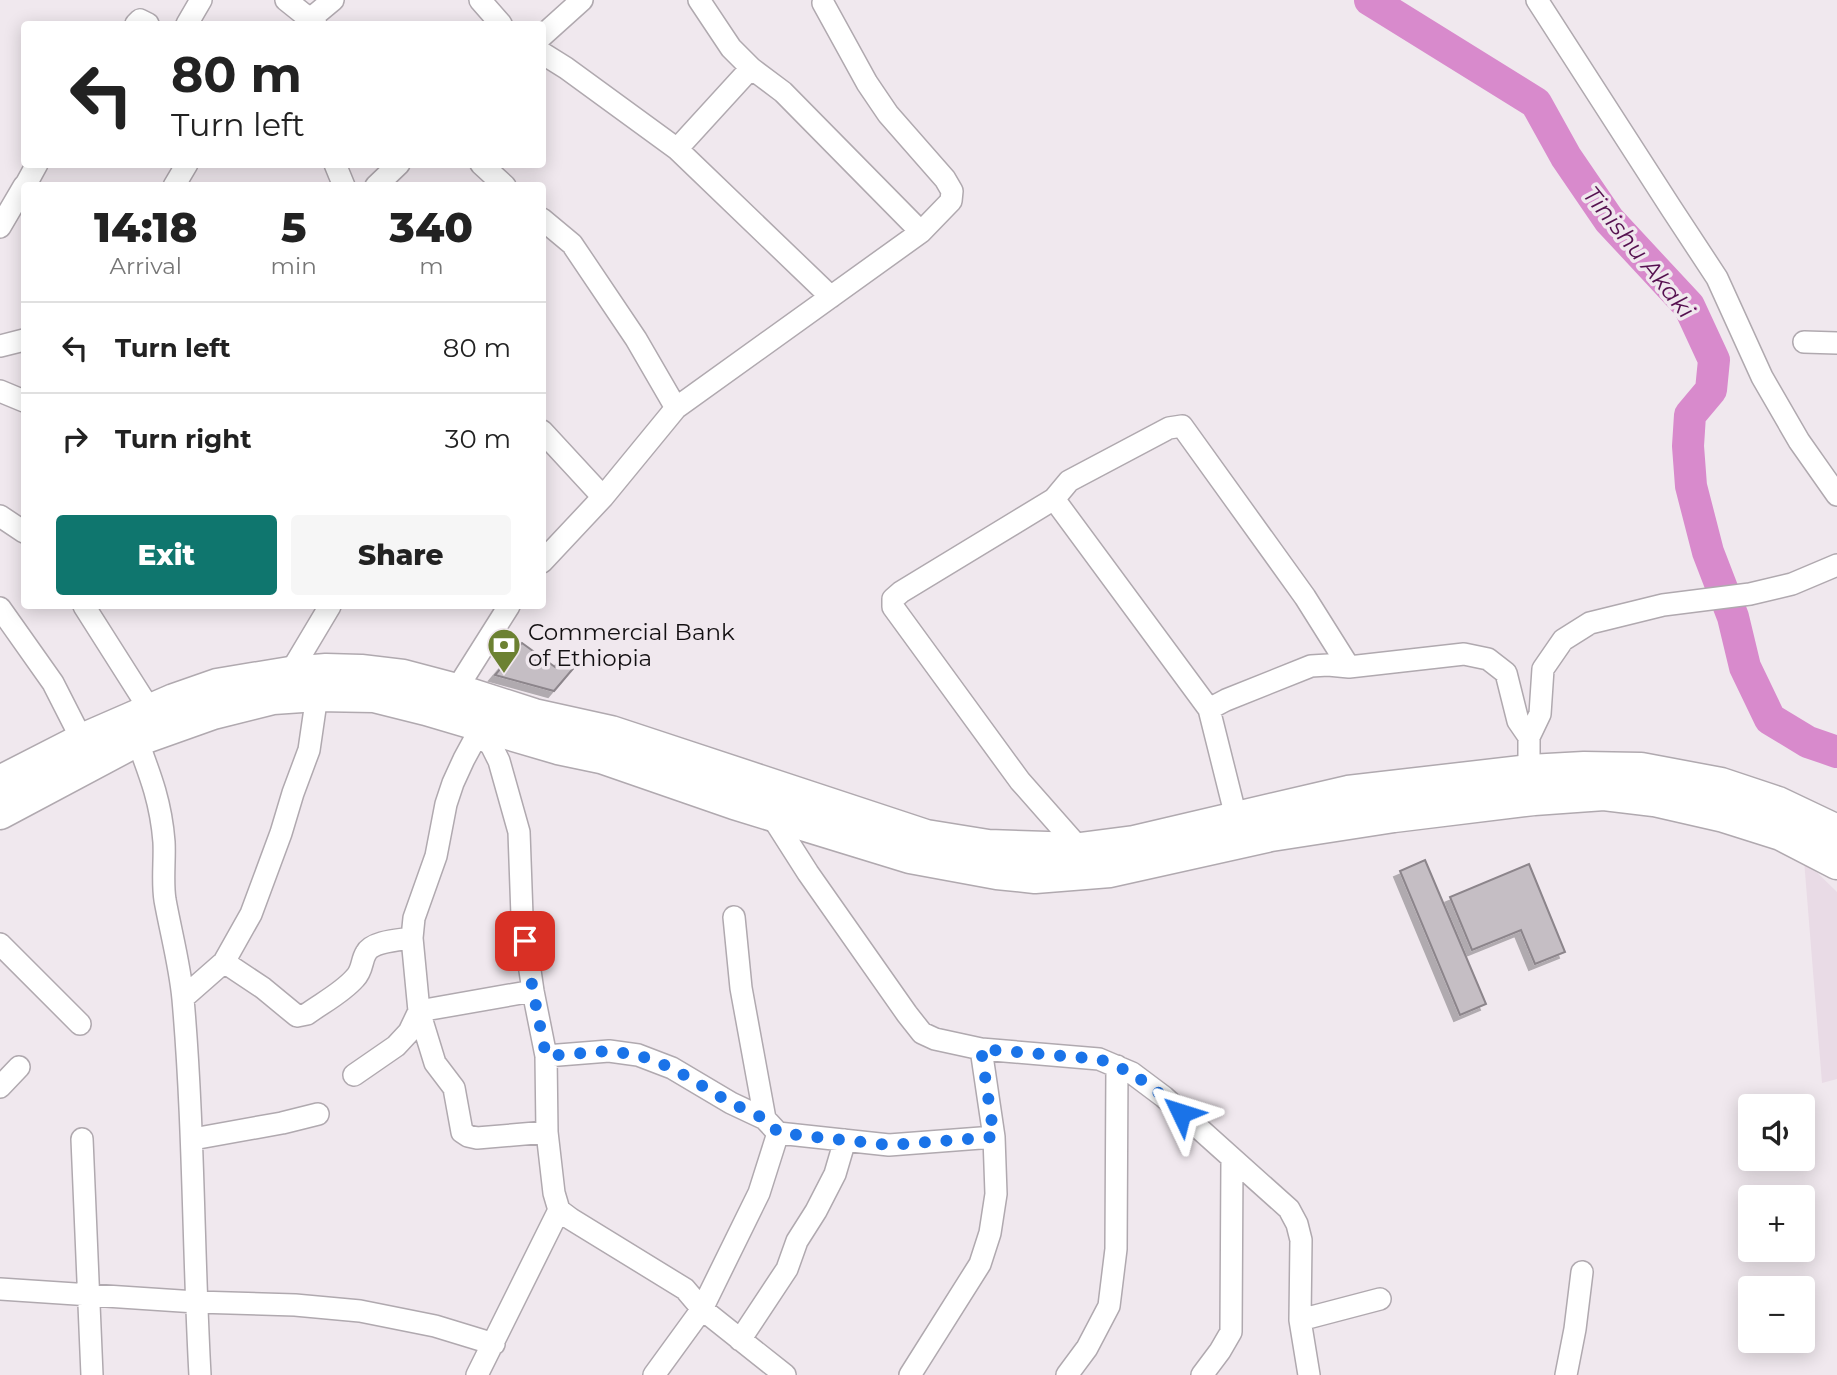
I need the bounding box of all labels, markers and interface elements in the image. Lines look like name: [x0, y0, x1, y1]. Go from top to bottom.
text: 80 m: [171, 45, 302, 104]
icon: left: [56, 49, 147, 140]
text: Turn left: [171, 105, 305, 144]
water label: Tinishu Akaki: [1577, 180, 1701, 324]
text: 14:18: [94, 201, 198, 253]
text: 5: [281, 201, 306, 253]
text: 340: [390, 201, 473, 253]
text: Arrival: [110, 252, 182, 280]
text: min: [271, 252, 317, 280]
text: m: [419, 252, 444, 280]
icon: left: [56, 329, 94, 367]
text: Turn left: [115, 332, 231, 364]
text: 80 m: [443, 332, 511, 364]
icon: right: [56, 420, 94, 458]
text: Turn right: [115, 423, 251, 455]
text: 30 m: [445, 423, 511, 455]
button: Exit: [56, 515, 277, 595]
button: Share: [291, 515, 511, 595]
place label: Commercial Bank of Ethiopia: [528, 618, 735, 672]
bank icon: Commercial Bank of Ethiopia: [485, 626, 523, 675]
pin: [495, 911, 555, 971]
icon: arrive: [506, 922, 544, 960]
position arrow: [1144, 1076, 1218, 1150]
map controls: [1738, 1094, 1815, 1353]
button: sound: [1738, 1094, 1815, 1171]
button: +: [1738, 1185, 1815, 1262]
button: −: [1738, 1276, 1815, 1353]

